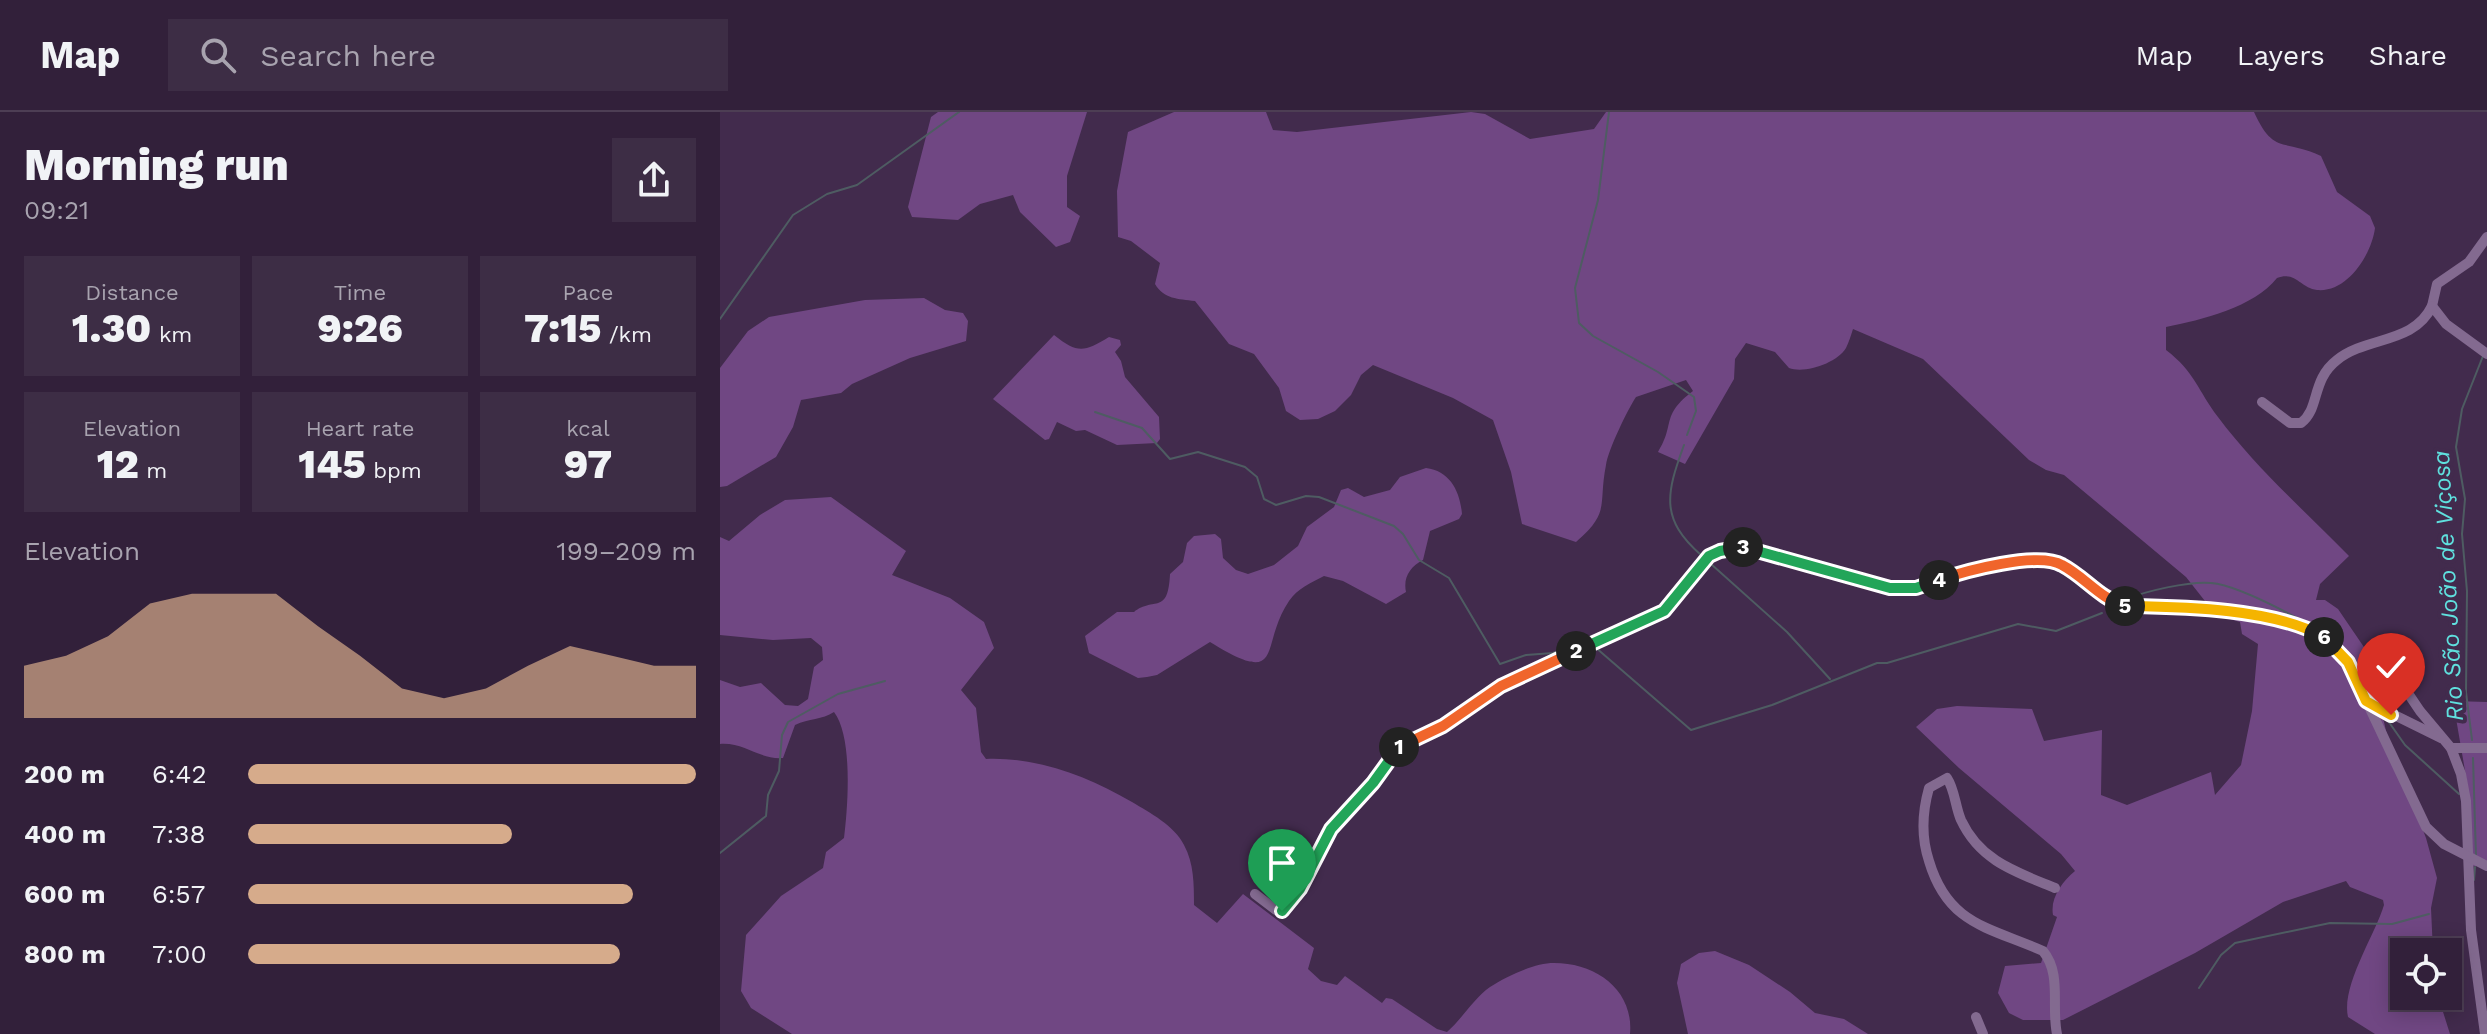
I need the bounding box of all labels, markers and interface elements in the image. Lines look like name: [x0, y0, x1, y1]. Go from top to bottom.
search box: [168, 19, 728, 91]
text: Map: [40, 33, 120, 77]
icon: search: [196, 33, 240, 77]
text: Search here: [260, 38, 436, 73]
text: Map: [2136, 39, 2193, 72]
text: Layers: [2237, 39, 2325, 72]
text: Share: [2369, 39, 2447, 72]
button: share: [612, 138, 696, 222]
text: Morning run: [24, 139, 289, 191]
text: 09:21: [24, 195, 89, 225]
text: Distance: [85, 280, 179, 305]
text: Time: [334, 280, 386, 305]
text: Pace: [563, 280, 613, 305]
text: 1.30: [72, 305, 151, 352]
text: 9:26: [317, 305, 403, 352]
text: 7:15: [524, 305, 601, 352]
text: km: [151, 322, 192, 347]
text: /km: [601, 322, 652, 347]
text: Elevation: [83, 416, 181, 441]
text: Heart rate: [306, 416, 414, 441]
text: kcal: [566, 416, 610, 441]
text: 12: [97, 441, 139, 488]
text: 145: [298, 441, 366, 488]
text: 97: [564, 441, 612, 488]
water label: Rio São João de Viçosa: [2427, 450, 2469, 722]
text: m: [139, 458, 167, 483]
text: bpm: [366, 458, 422, 483]
pin: 3: [1723, 527, 1763, 567]
text: 3: [1736, 534, 1750, 559]
text: Elevation: [24, 536, 140, 566]
text: 199–209 m: [557, 536, 696, 566]
pin: 4: [1919, 560, 1959, 600]
text: 4: [1932, 567, 1946, 592]
pin: 5: [2105, 586, 2145, 626]
text: 5: [2119, 593, 2131, 618]
pin: 6: [2304, 617, 2344, 657]
text: 6: [2317, 624, 2331, 649]
pin: 2: [1556, 631, 1596, 671]
pin: [2357, 633, 2425, 715]
text: 2: [1569, 638, 1583, 663]
icon: check: [2369, 645, 2413, 689]
pin: 1: [1379, 727, 1419, 767]
text: 1: [1394, 734, 1404, 759]
text: 200 m: [24, 759, 105, 789]
text: 6:42: [152, 759, 207, 789]
text: 400 m: [24, 819, 106, 849]
text: 7:38: [152, 819, 205, 849]
pin: [1248, 829, 1316, 911]
icon: arrive: [1260, 841, 1304, 885]
text: 600 m: [24, 879, 105, 909]
text: 6:57: [152, 879, 205, 909]
map controls: [2390, 938, 2462, 1010]
button: locate: [2390, 938, 2462, 1010]
text: 800 m: [24, 939, 106, 969]
text: 7:00: [152, 939, 207, 969]

